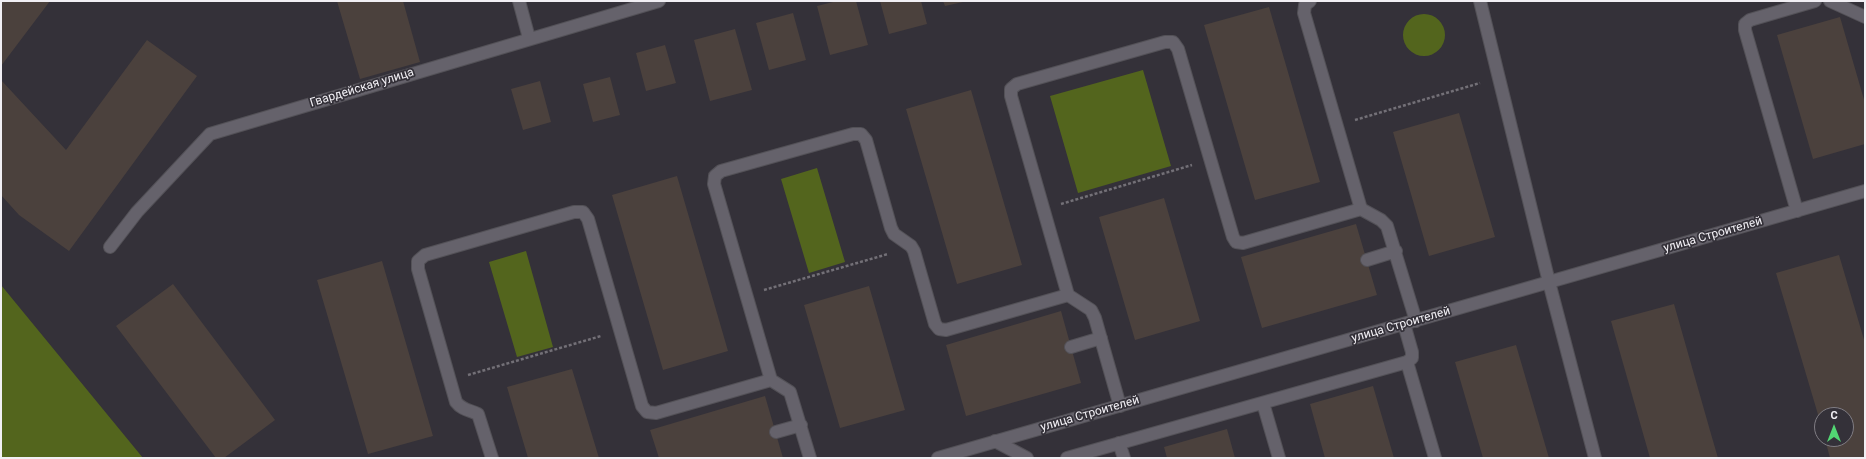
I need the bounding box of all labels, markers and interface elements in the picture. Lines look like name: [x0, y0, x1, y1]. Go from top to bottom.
street label: Гвардейская улица: [308, 65, 416, 111]
street label: улица Строителей: [1662, 214, 1764, 256]
street label: улица Строителей: [1350, 304, 1452, 346]
street label: улица Строителей: [1039, 393, 1141, 435]
north arrow: [1814, 407, 1854, 447]
text: С: [1830, 409, 1838, 422]

